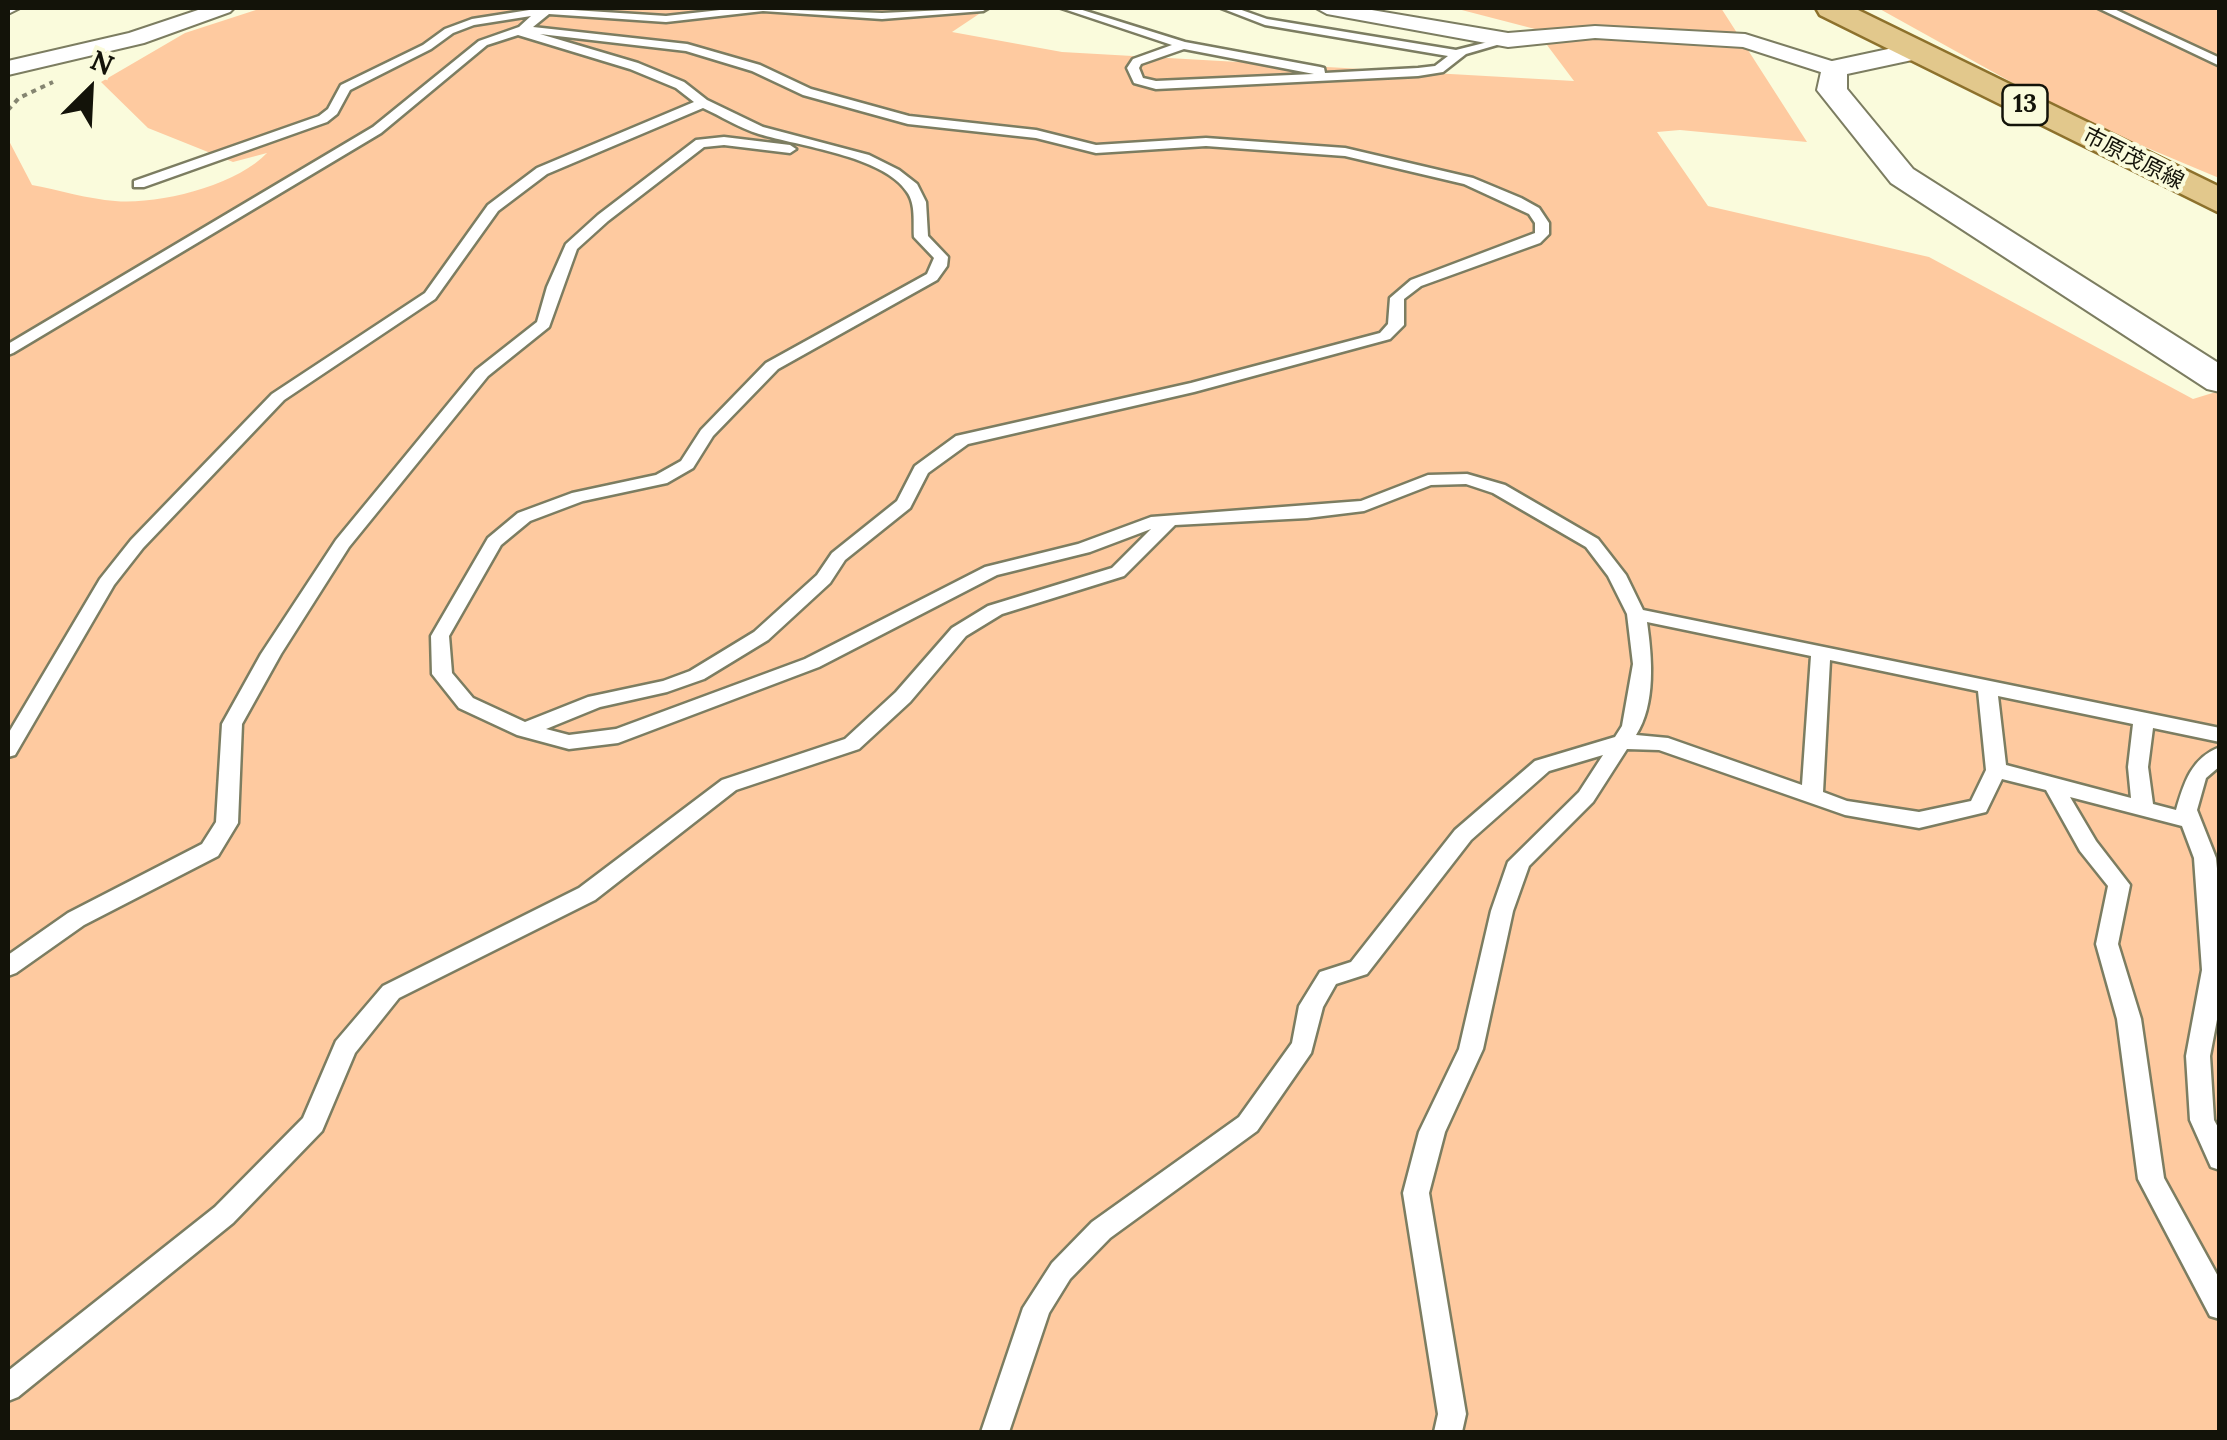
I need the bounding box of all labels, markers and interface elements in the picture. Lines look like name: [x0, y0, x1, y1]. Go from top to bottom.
north arrow: [40, 40, 140, 140]
text: N: [85, 42, 119, 83]
road number: 13: [2002, 85, 2048, 125]
street label: 市原茂原線: [2078, 122, 2188, 196]

